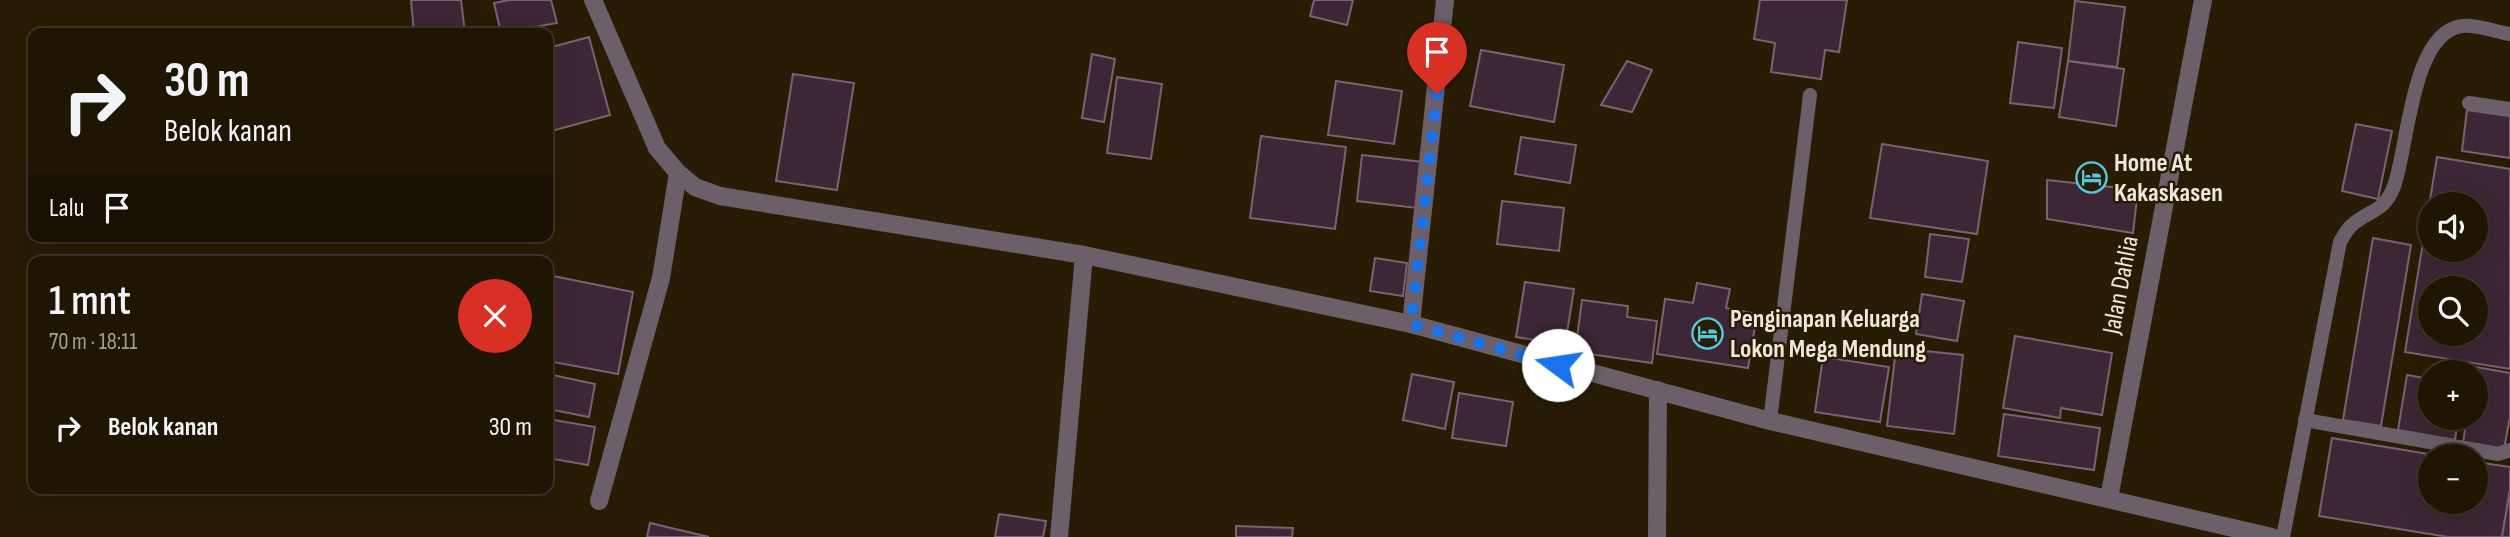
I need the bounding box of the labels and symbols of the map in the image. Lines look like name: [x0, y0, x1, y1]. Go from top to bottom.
pin: [1407, 22, 1467, 94]
place label: Home At Kakaskasen: [2114, 148, 2223, 209]
hotel icon: Home At Kakaskasen: [2074, 161, 2108, 195]
street label: Jalan Dahlia: [2096, 233, 2146, 338]
place label: Penginapan Keluarga Lokon Mega Mendung: [1730, 304, 1926, 365]
hotel icon: Penginapan Keluarga Lokon Mega Mendung: [1690, 317, 1724, 351]
position arrow: [1521, 328, 1595, 402]

